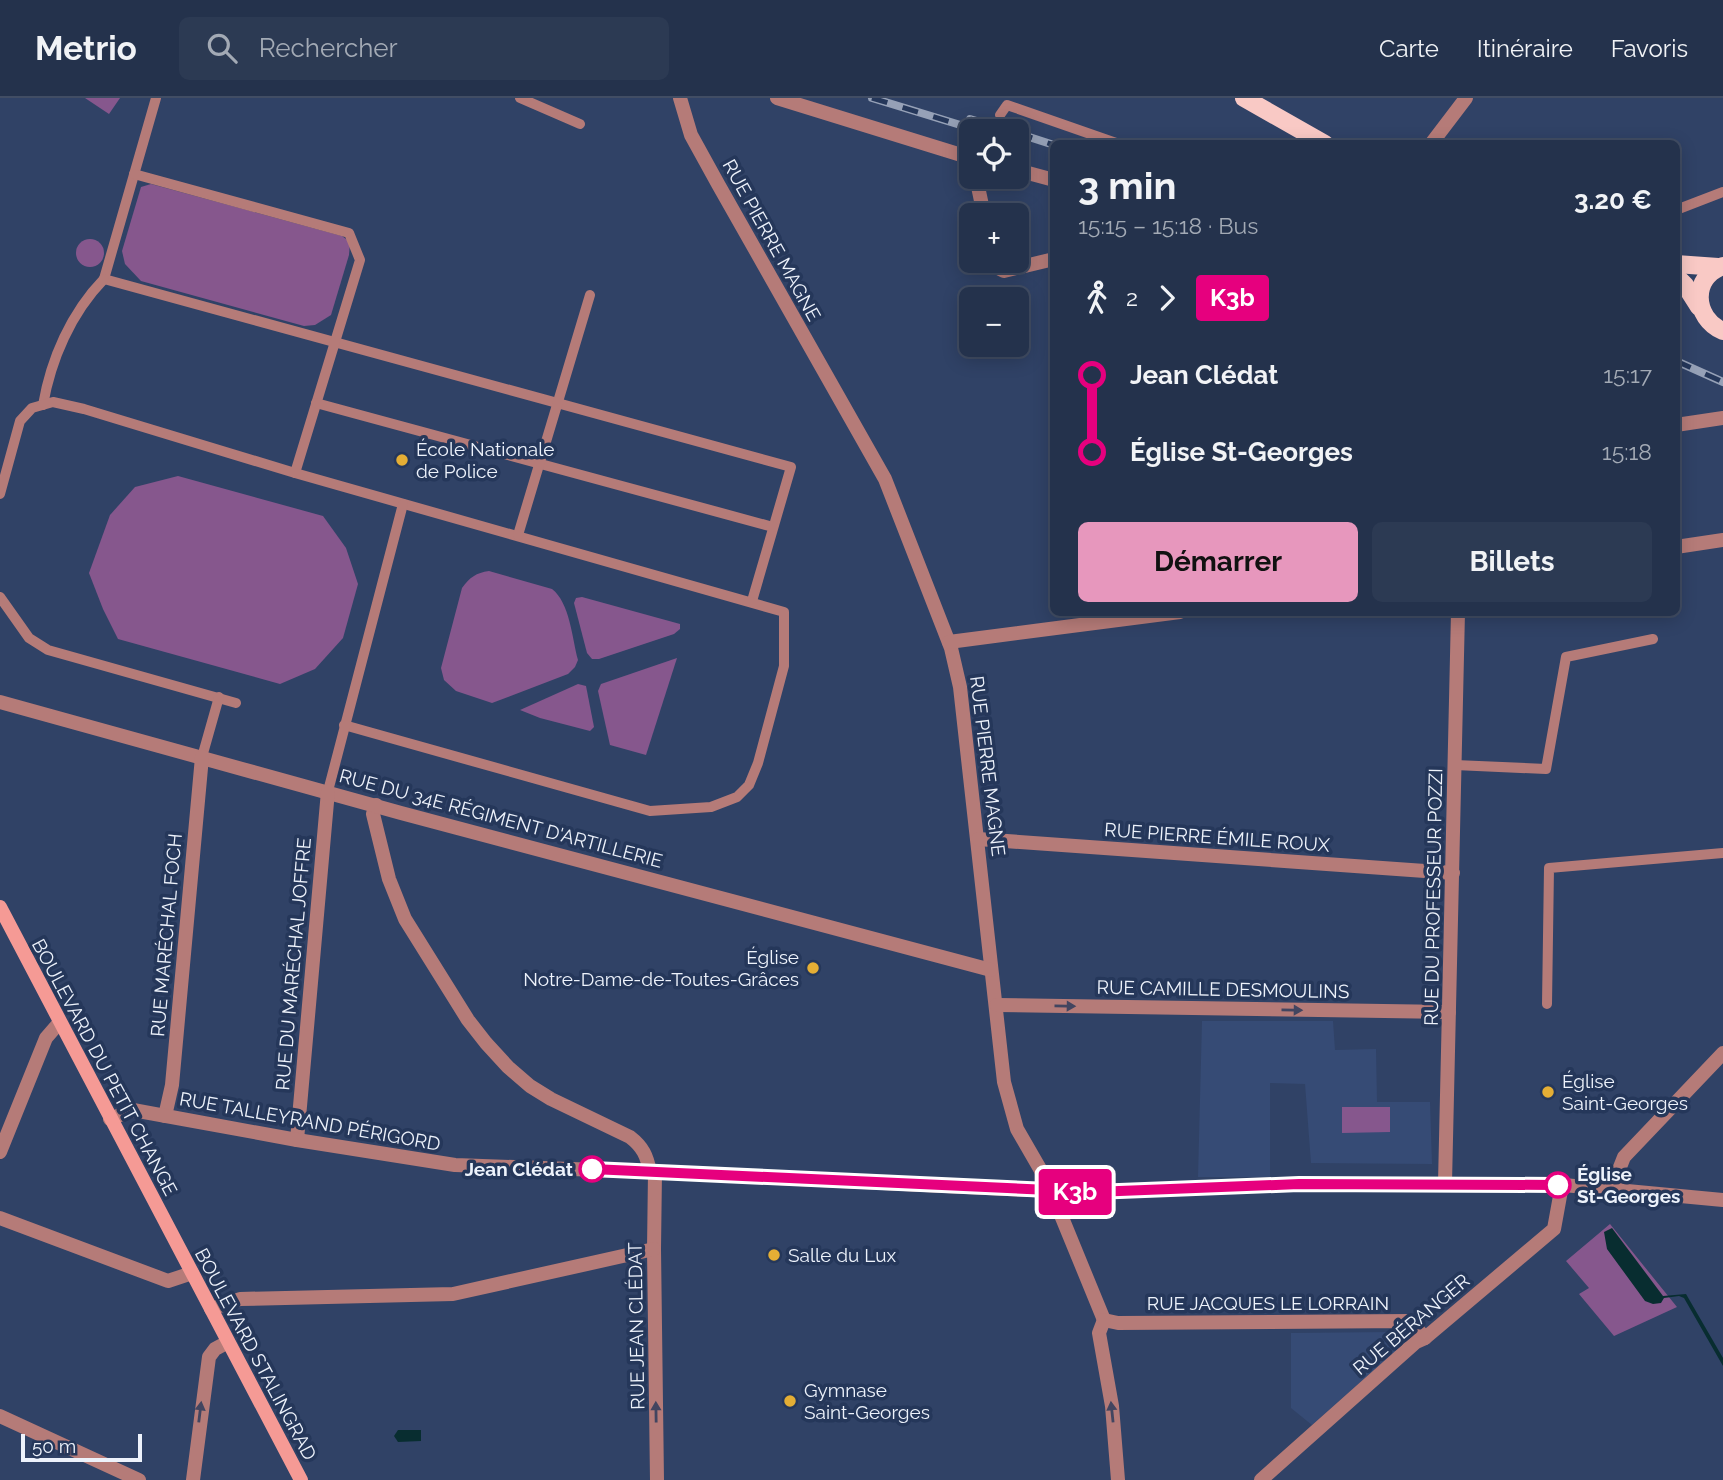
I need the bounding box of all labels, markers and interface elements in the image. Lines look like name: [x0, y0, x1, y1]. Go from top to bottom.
search box: [179, 17, 669, 80]
text: Metrio: [35, 29, 137, 68]
icon: search: [203, 29, 241, 67]
text: Rechercher: [259, 33, 398, 63]
text: Carte: [1379, 34, 1439, 63]
text: Itinéraire: [1477, 34, 1573, 63]
text: Favoris: [1611, 34, 1688, 63]
map controls: [959, 119, 1029, 357]
button: locate: [959, 119, 1029, 189]
street label: RUE PIERRE MAGNE: [718, 155, 826, 325]
text: 3 min: [1078, 163, 1176, 208]
text: 3.20 €: [1574, 185, 1652, 215]
button: +: [959, 203, 1029, 273]
text: 15:15 – 15:18 · Bus: [1078, 212, 1258, 239]
icon: walk: [1078, 279, 1116, 317]
icon: forward: [1148, 279, 1186, 317]
text: K3b: [1210, 283, 1255, 312]
text: 2: [1126, 284, 1138, 311]
button: −: [959, 287, 1029, 357]
text: Jean Clédat: [1130, 360, 1278, 390]
text: 15:17: [1603, 361, 1652, 388]
text: Église St-Georges: [1130, 437, 1353, 467]
place label: École Nationale de Police: [416, 438, 555, 482]
text: 15:18: [1602, 438, 1652, 465]
marker: École Nationale de Police: [394, 452, 410, 468]
button: Démarrer: [1078, 522, 1358, 602]
button: Billets: [1372, 522, 1652, 602]
street label: RUE PIERRE MAGNE: [966, 675, 1010, 857]
street label: RUE DU 34E RÉGIMENT D'ARTILLERIE: [337, 764, 665, 872]
street label: RUE DU PROFESSEUR POZZI: [1420, 768, 1446, 1026]
street label: RUE PIERRE ÉMILE ROUX: [1104, 818, 1330, 856]
street label: RUE MARÉCHAL FOCH: [146, 832, 186, 1038]
street label: RUE DU MARÉCHAL JOFFRE: [271, 837, 315, 1091]
street label: BOULEVARD DU PETIT CHANGE: [28, 935, 182, 1199]
place label: Église Notre-Dame-de-Toutes-Grâces: [523, 946, 799, 990]
marker: Église Notre-Dame-de-Toutes-Grâces: [805, 960, 821, 976]
street label: RUE CAMILLE DESMOULINS: [1096, 976, 1350, 1002]
one-way arrow: [1054, 1000, 1076, 1012]
one-way arrow: [1282, 1004, 1304, 1015]
place label: Église Saint-Georges: [1562, 1070, 1688, 1114]
marker: Église Saint-Georges: [1540, 1084, 1556, 1100]
street label: RUE TALLEYRAND PÉRIGORD: [178, 1087, 442, 1155]
marker: Jean Clédat: [579, 1156, 605, 1182]
place label: Jean Clédat: [465, 1158, 574, 1180]
place label: Église St-Georges: [1577, 1163, 1680, 1207]
line badge: K3b: [1035, 1169, 1115, 1215]
marker: Église St-Georges: [1545, 1172, 1571, 1198]
text: K3b: [1053, 1177, 1097, 1206]
street label: RUE JEAN CLÉDAT: [624, 1242, 648, 1410]
street label: BOULEVARD STALINGRAD: [191, 1244, 321, 1464]
place label: Salle du Lux: [788, 1244, 897, 1266]
marker: Salle du Lux: [766, 1247, 782, 1263]
street label: RUE BÉRANGER: [1348, 1269, 1474, 1379]
street label: RUE JACQUES LE LORRAIN: [1147, 1292, 1389, 1314]
place label: Gymnase Saint-Georges: [804, 1379, 930, 1423]
marker: Gymnase Saint-Georges: [782, 1393, 798, 1409]
one-way arrow: [195, 1401, 206, 1423]
one-way arrow: [651, 1401, 662, 1423]
one-way arrow: [1107, 1401, 1118, 1423]
scale bar: [21, 1431, 142, 1463]
text: 50 m: [32, 1435, 76, 1457]

